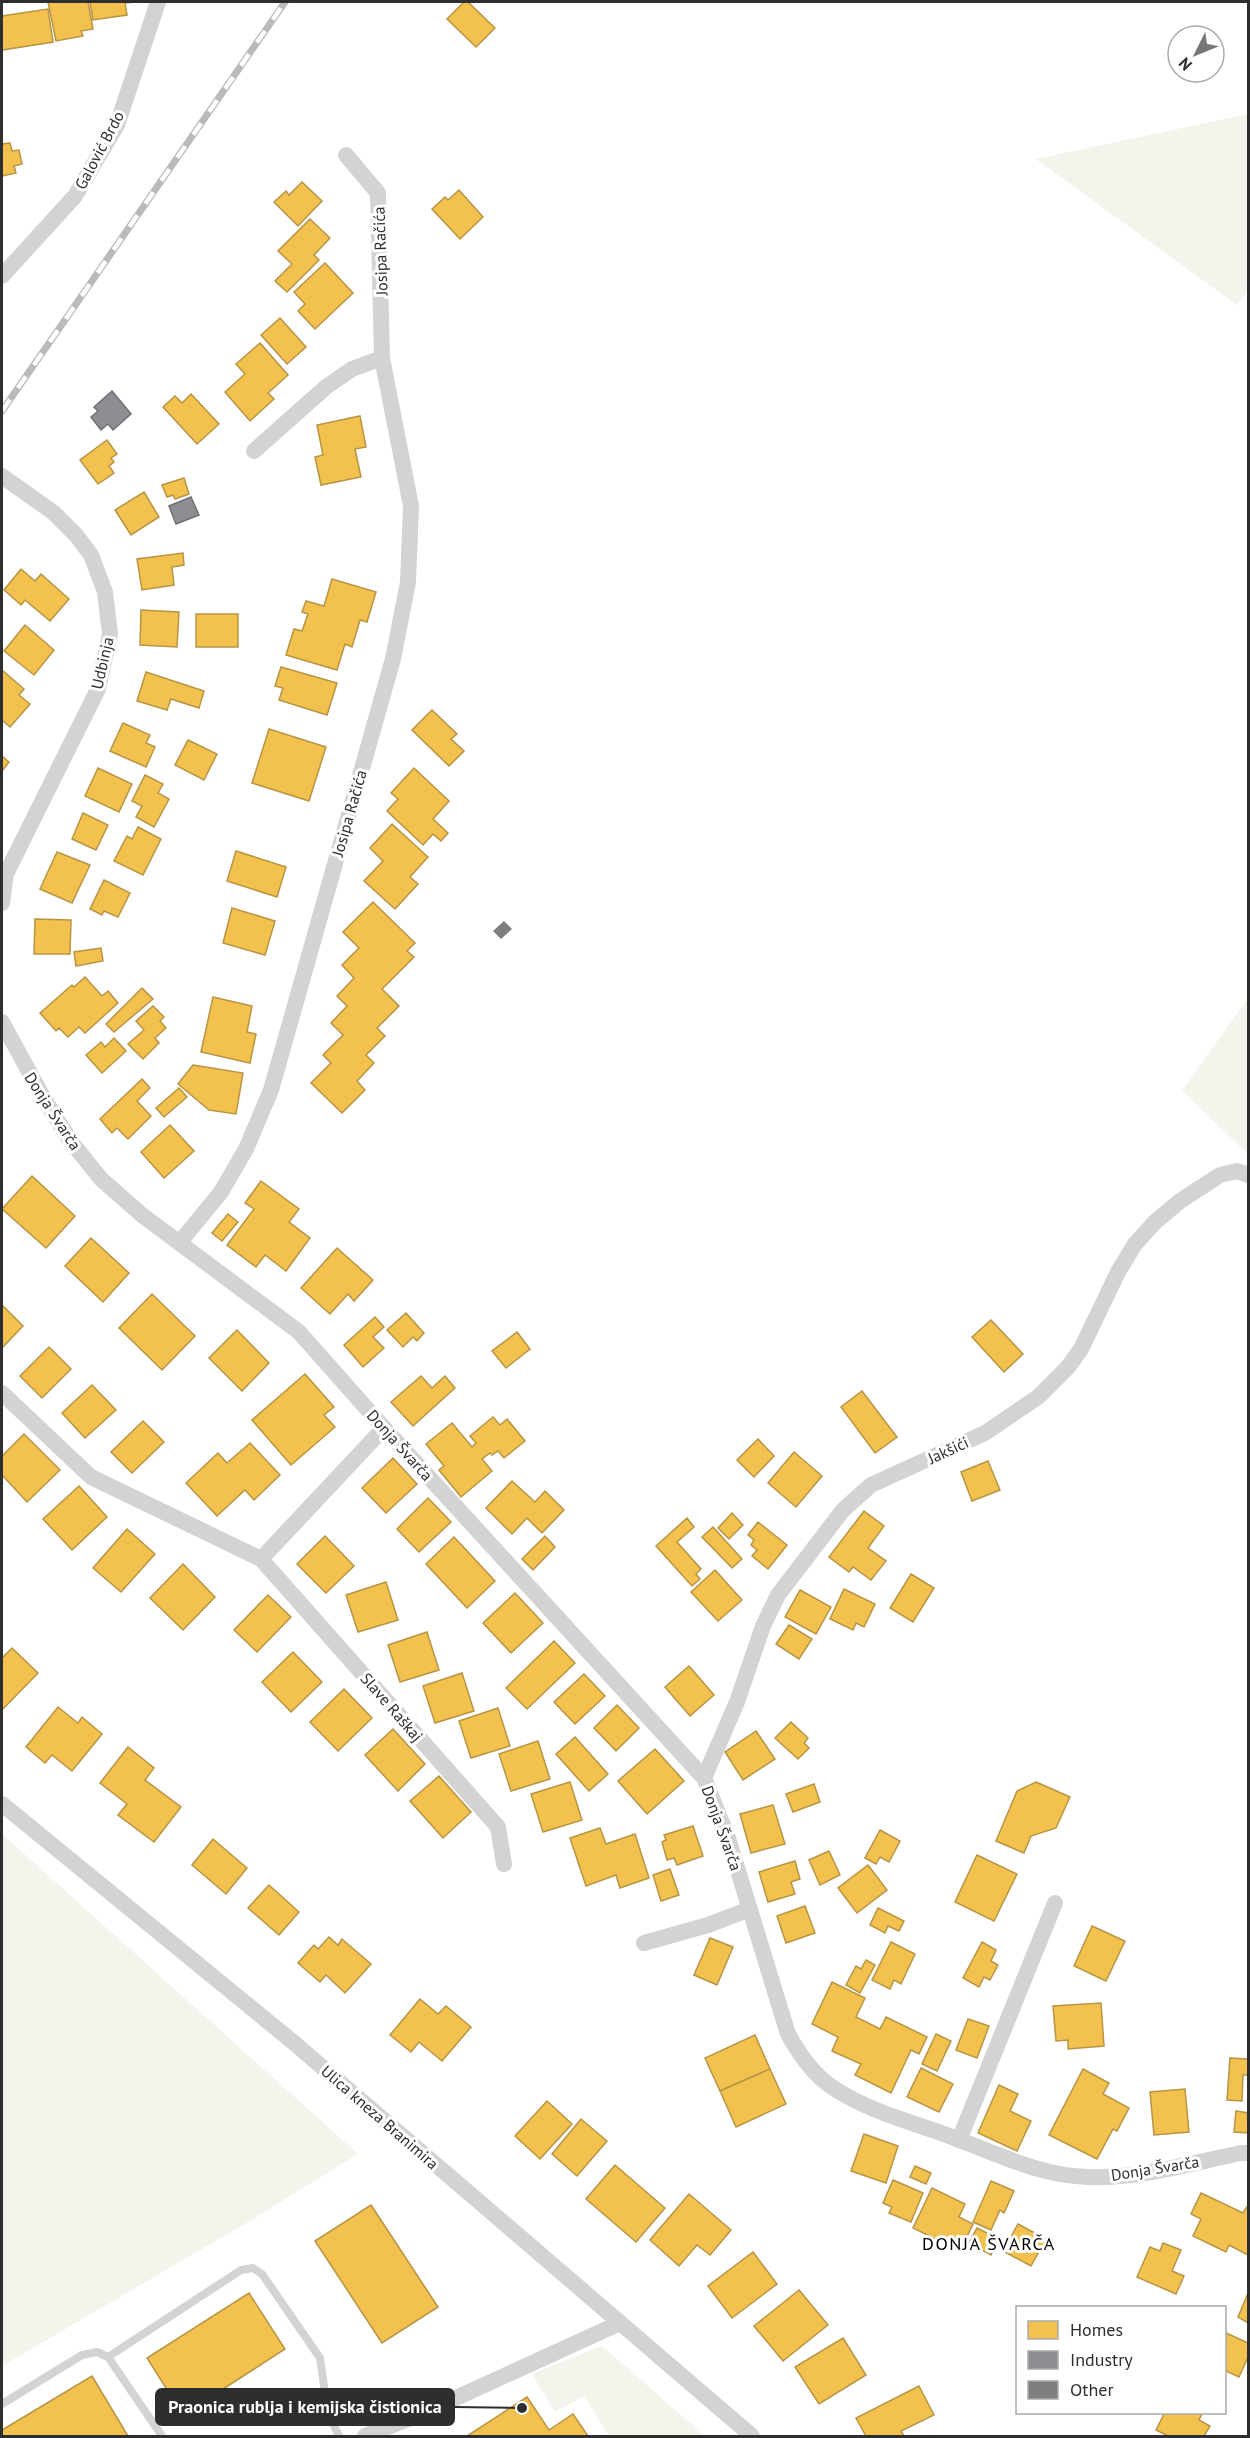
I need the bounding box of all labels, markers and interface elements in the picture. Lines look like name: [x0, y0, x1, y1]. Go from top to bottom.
north arrow: [1166, 24, 1226, 84]
text: N: [1174, 54, 1196, 75]
street label: Galović Brdo: [70, 107, 128, 193]
street label: Josipa Račića: [368, 206, 392, 297]
street label: Udbinja: [86, 635, 118, 691]
street label: Josipa Račića: [327, 767, 371, 860]
street label: Donja Švarča: [20, 1068, 86, 1154]
street label: Donja Švarča: [363, 1405, 437, 1485]
street label: Jakšići: [923, 1432, 972, 1469]
street label: Slave Raškaj: [357, 1668, 427, 1746]
street label: Donja Švarča: [697, 1783, 747, 1873]
street label: Ulica kneza Branimira: [317, 2061, 443, 2173]
street label: Donja Švarča: [1109, 2151, 1201, 2185]
district label: DONJA ŠVARČA: [922, 2232, 1056, 2255]
legend: [1016, 2306, 1226, 2414]
text: Homes: [1070, 2318, 1123, 2341]
text: Industry: [1070, 2348, 1133, 2371]
text: Other: [1070, 2378, 1114, 2401]
callout: Praonica rublja i kemijska čistionica: [156, 2389, 454, 2425]
text: Praonica rublja i kemijska čistionica: [168, 2395, 442, 2418]

